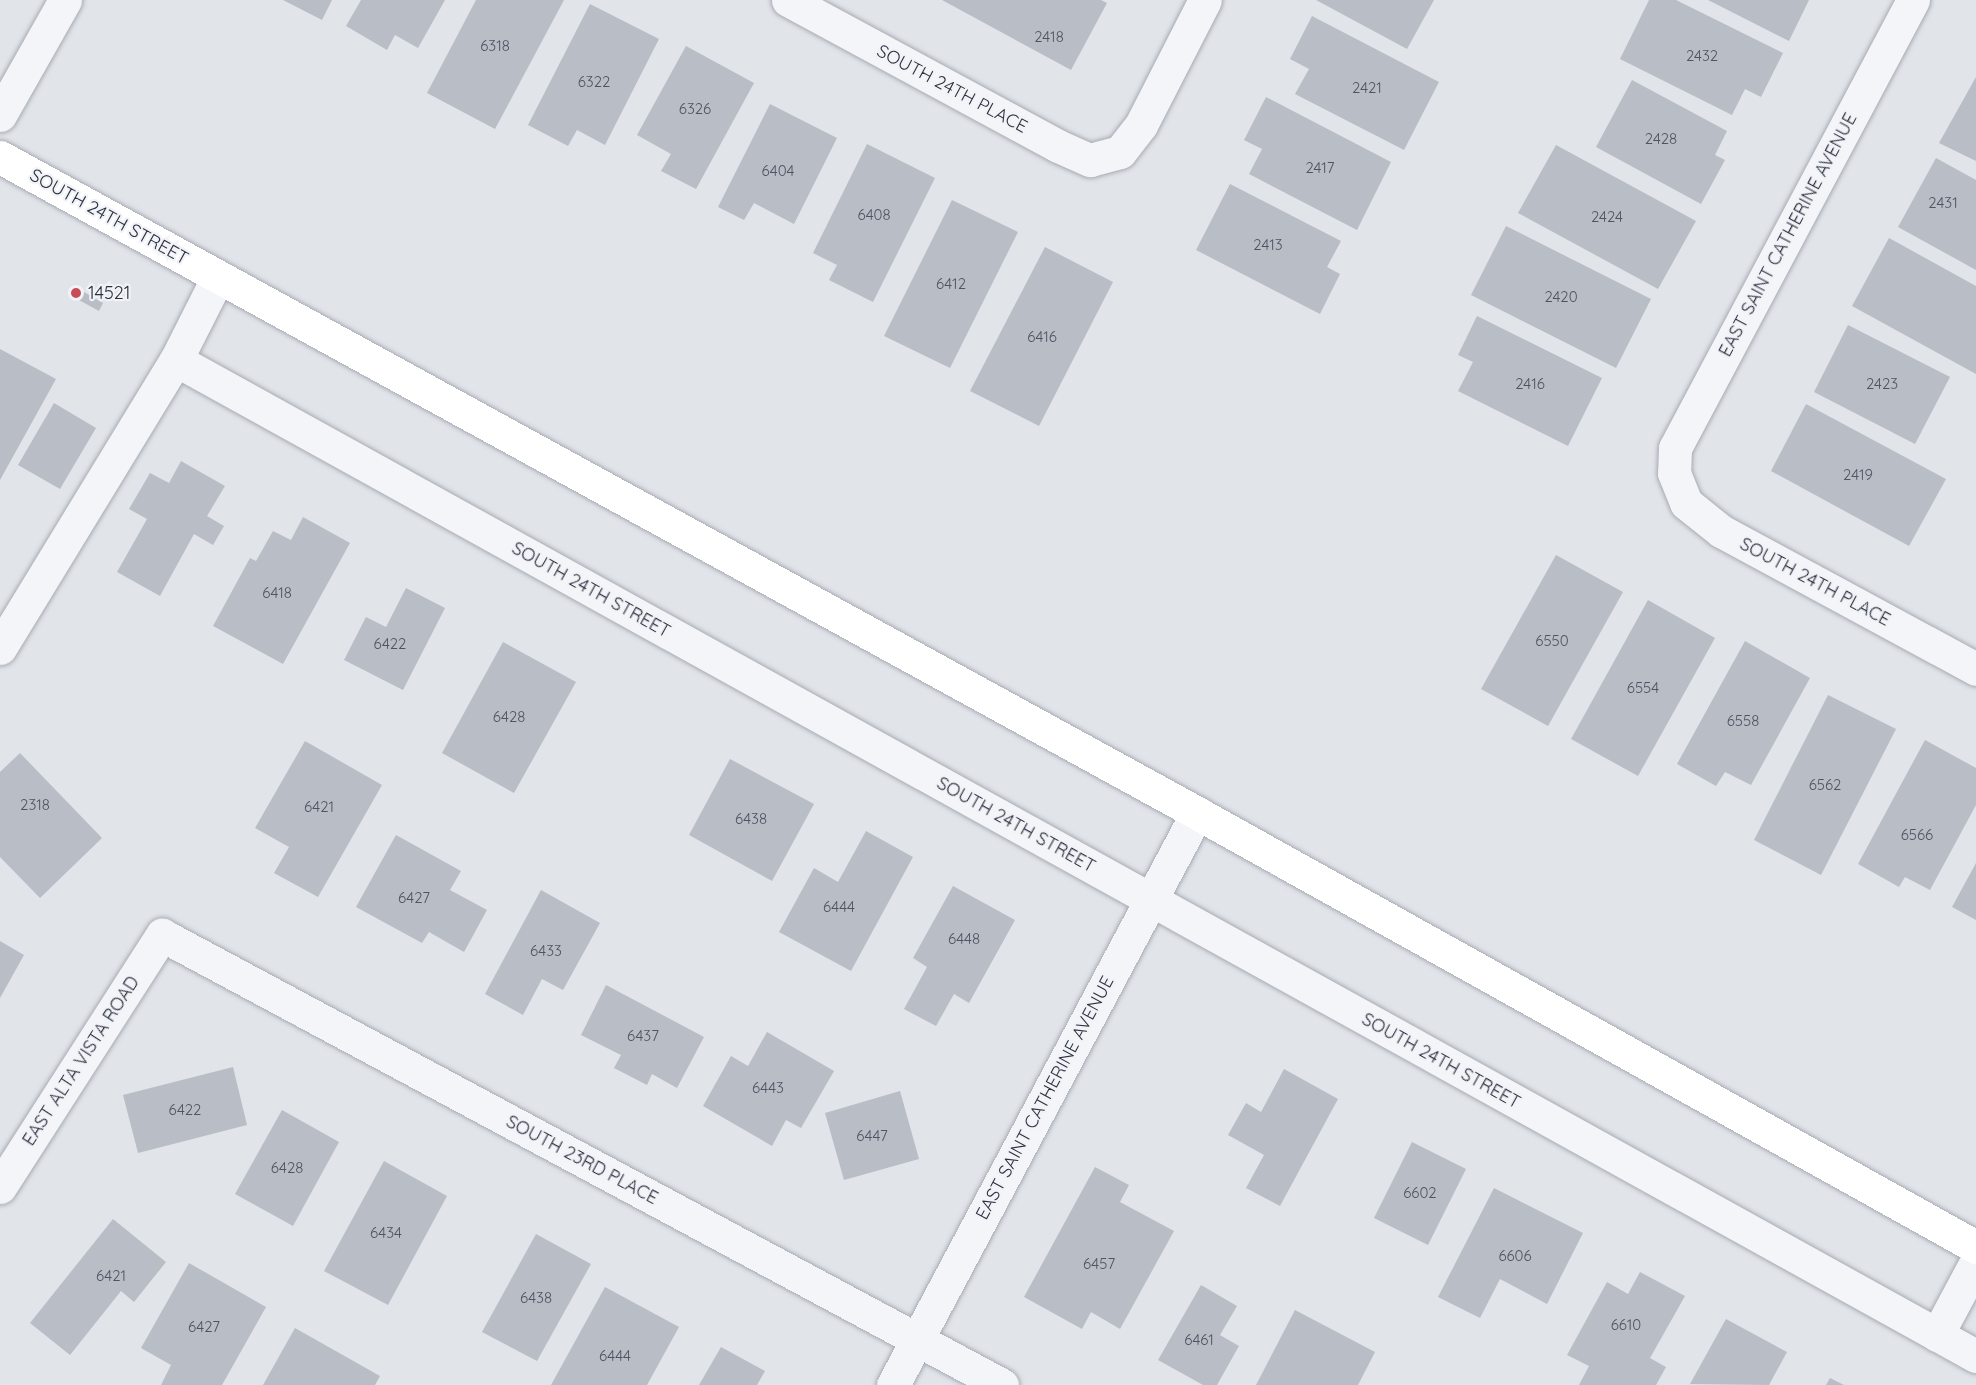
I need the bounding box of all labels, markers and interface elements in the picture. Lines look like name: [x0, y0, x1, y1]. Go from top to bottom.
house number: 2418: [1034, 28, 1064, 46]
house number: 6318: [480, 37, 510, 55]
street label: SOUTH 24TH PLACE: [873, 40, 1031, 138]
house number: 2432: [1686, 47, 1718, 65]
house number: 6322: [578, 73, 610, 91]
house number: 2421: [1352, 79, 1382, 97]
house number: 6326: [679, 100, 711, 118]
street label: EAST SAINT CATHERINE AVENUE: [1714, 110, 1862, 360]
house number: 2428: [1645, 130, 1677, 148]
house number: 2417: [1305, 159, 1335, 177]
house number: 6404: [761, 162, 795, 180]
street label: SOUTH 24TH STREET: [26, 164, 192, 270]
house number: 2431: [1928, 194, 1958, 212]
house number: 6408: [857, 206, 891, 224]
house number: 2424: [1591, 208, 1623, 226]
house number: 2413: [1253, 236, 1283, 254]
house number: 6412: [936, 275, 966, 293]
place label: 14521: [88, 282, 130, 304]
marker: 14521: [69, 286, 83, 300]
house number: 2420: [1544, 288, 1578, 306]
house number: 6416: [1027, 328, 1057, 346]
house number: 2416: [1515, 375, 1545, 393]
house number: 2423: [1866, 375, 1898, 393]
house number: 2419: [1843, 466, 1873, 484]
street label: SOUTH 24TH PLACE: [1736, 533, 1894, 631]
street label: SOUTH 24TH STREET: [508, 537, 674, 643]
house number: 6418: [262, 584, 292, 602]
house number: 6550: [1535, 632, 1569, 650]
house number: 6422: [374, 635, 406, 653]
house number: 6554: [1627, 679, 1659, 697]
house number: 6428: [493, 708, 525, 726]
house number: 6558: [1727, 712, 1759, 730]
street label: SOUTH 24TH STREET: [933, 772, 1099, 878]
house number: 6562: [1809, 776, 1841, 794]
house number: 2318: [20, 796, 50, 814]
house number: 6421: [304, 798, 334, 816]
house number: 6438: [735, 810, 767, 828]
house number: 6566: [1901, 826, 1933, 844]
house number: 6427: [398, 889, 430, 907]
house number: 6444: [823, 898, 855, 916]
house number: 6448: [948, 930, 980, 948]
house number: 6433: [530, 942, 562, 960]
street label: EAST ALTA VISTA ROAD: [18, 972, 144, 1150]
street label: EAST SAINT CATHERINE AVENUE: [971, 973, 1119, 1223]
street label: SOUTH 24TH STREET: [1358, 1008, 1524, 1114]
house number: 6437: [627, 1027, 659, 1045]
house number: 6443: [752, 1079, 784, 1097]
house number: 6422: [169, 1101, 201, 1119]
street label: SOUTH 23RD PLACE: [502, 1111, 662, 1209]
house number: 6447: [856, 1127, 888, 1145]
house number: 6428: [271, 1159, 303, 1177]
house number: 6602: [1403, 1184, 1437, 1202]
house number: 6434: [370, 1224, 402, 1242]
house number: 6606: [1498, 1247, 1532, 1265]
house number: 6457: [1083, 1255, 1115, 1273]
house number: 6421: [96, 1267, 126, 1285]
house number: 6438: [520, 1289, 552, 1307]
house number: 6610: [1611, 1316, 1641, 1334]
house number: 6427: [188, 1318, 220, 1336]
house number: 6461: [1184, 1331, 1214, 1349]
house number: 6444: [599, 1347, 631, 1365]

